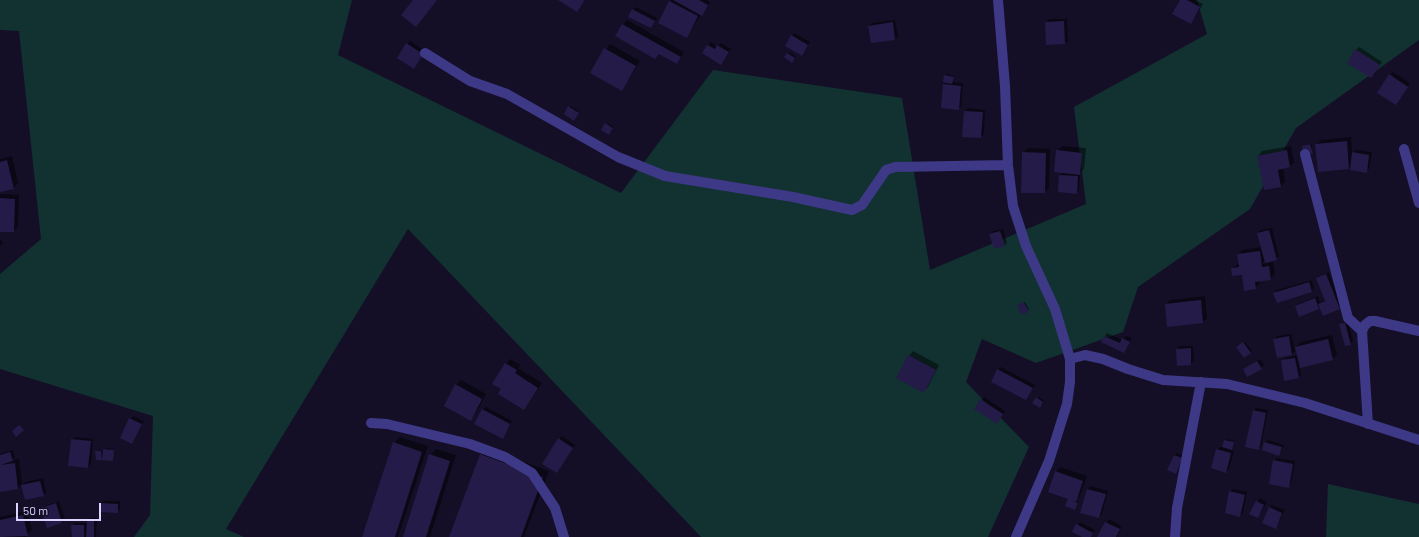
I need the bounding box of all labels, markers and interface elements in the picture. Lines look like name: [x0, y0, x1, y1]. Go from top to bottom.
scale bar: [18, 495, 103, 521]
text: 50 m: [23, 503, 48, 517]

